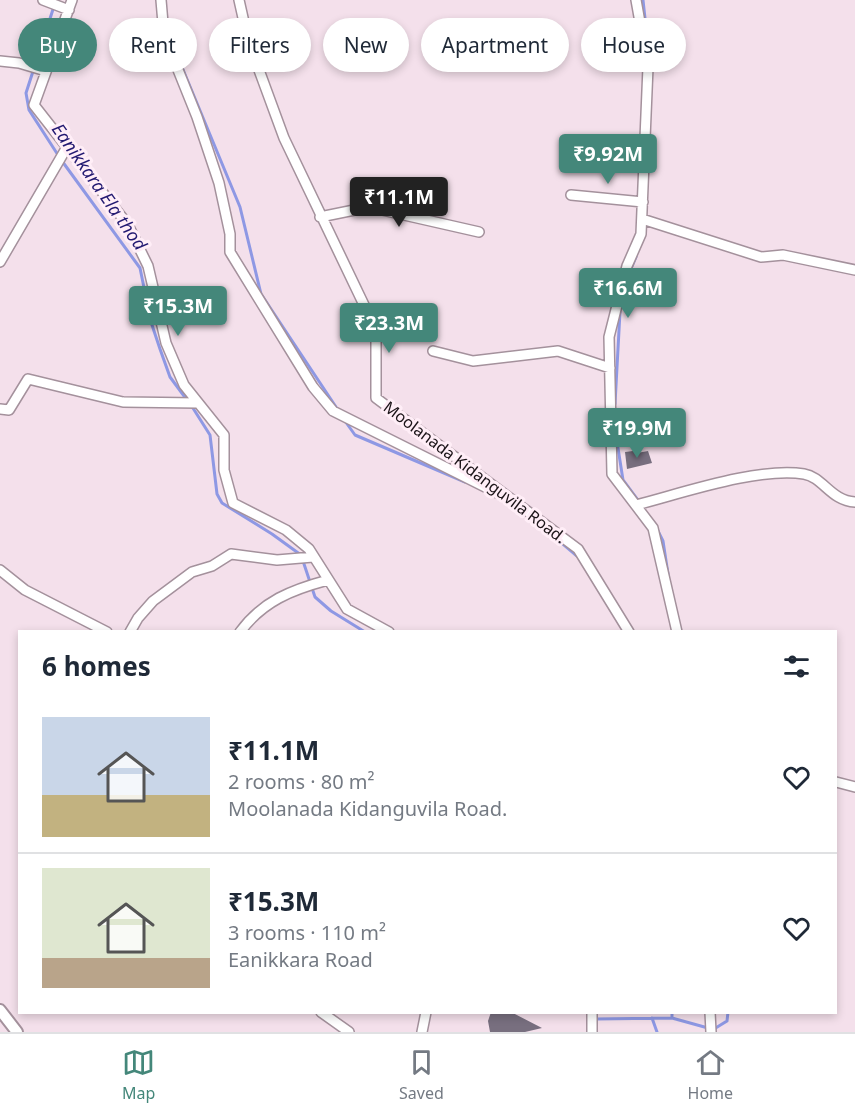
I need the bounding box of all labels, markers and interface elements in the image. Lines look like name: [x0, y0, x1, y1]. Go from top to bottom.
chip: Buy: [18, 18, 97, 72]
chip: Rent: [109, 18, 197, 72]
chip: Filters: [209, 18, 311, 72]
chip: New: [323, 18, 409, 72]
chip: Apartment: [421, 18, 569, 72]
chip: House: [581, 18, 686, 72]
water label: Eanikkara Ela thod: [47, 118, 153, 255]
pin: ₹9.92M: [559, 134, 657, 185]
text: ₹9.92M: [573, 140, 643, 167]
pin: ₹11.1M: [350, 177, 448, 228]
text: ₹11.1M: [364, 183, 434, 210]
pin: ₹16.6M: [579, 268, 677, 319]
text: ₹16.6M: [593, 274, 663, 301]
pin: ₹15.3M: [129, 286, 227, 337]
text: ₹15.3M: [143, 292, 213, 319]
pin: ₹23.3M: [340, 303, 438, 354]
text: ₹23.3M: [354, 309, 424, 336]
street label: Moolanada Kidanguvila Road.: [379, 396, 571, 548]
pin: ₹19.9M: [588, 408, 686, 459]
text: ₹19.9M: [602, 414, 672, 441]
text: 6 homes: [42, 648, 151, 684]
icon: filters: [780, 650, 813, 683]
text: ₹11.1M: [228, 732, 319, 768]
icon: home: [90, 741, 162, 813]
icon: heart: [780, 761, 813, 794]
text: 2 rooms · 80 m²: [228, 768, 375, 795]
text: Moolanada Kidanguvila Road.: [228, 795, 507, 822]
text: ₹15.3M: [228, 883, 319, 919]
icon: home: [90, 892, 162, 964]
icon: heart: [780, 912, 813, 945]
text: 3 rooms · 110 m²: [228, 919, 386, 946]
text: Eanikkara Road: [228, 946, 373, 973]
tab: Map: [122, 1046, 155, 1104]
tab: Saved: [399, 1046, 444, 1104]
tab: Home: [688, 1046, 733, 1104]

